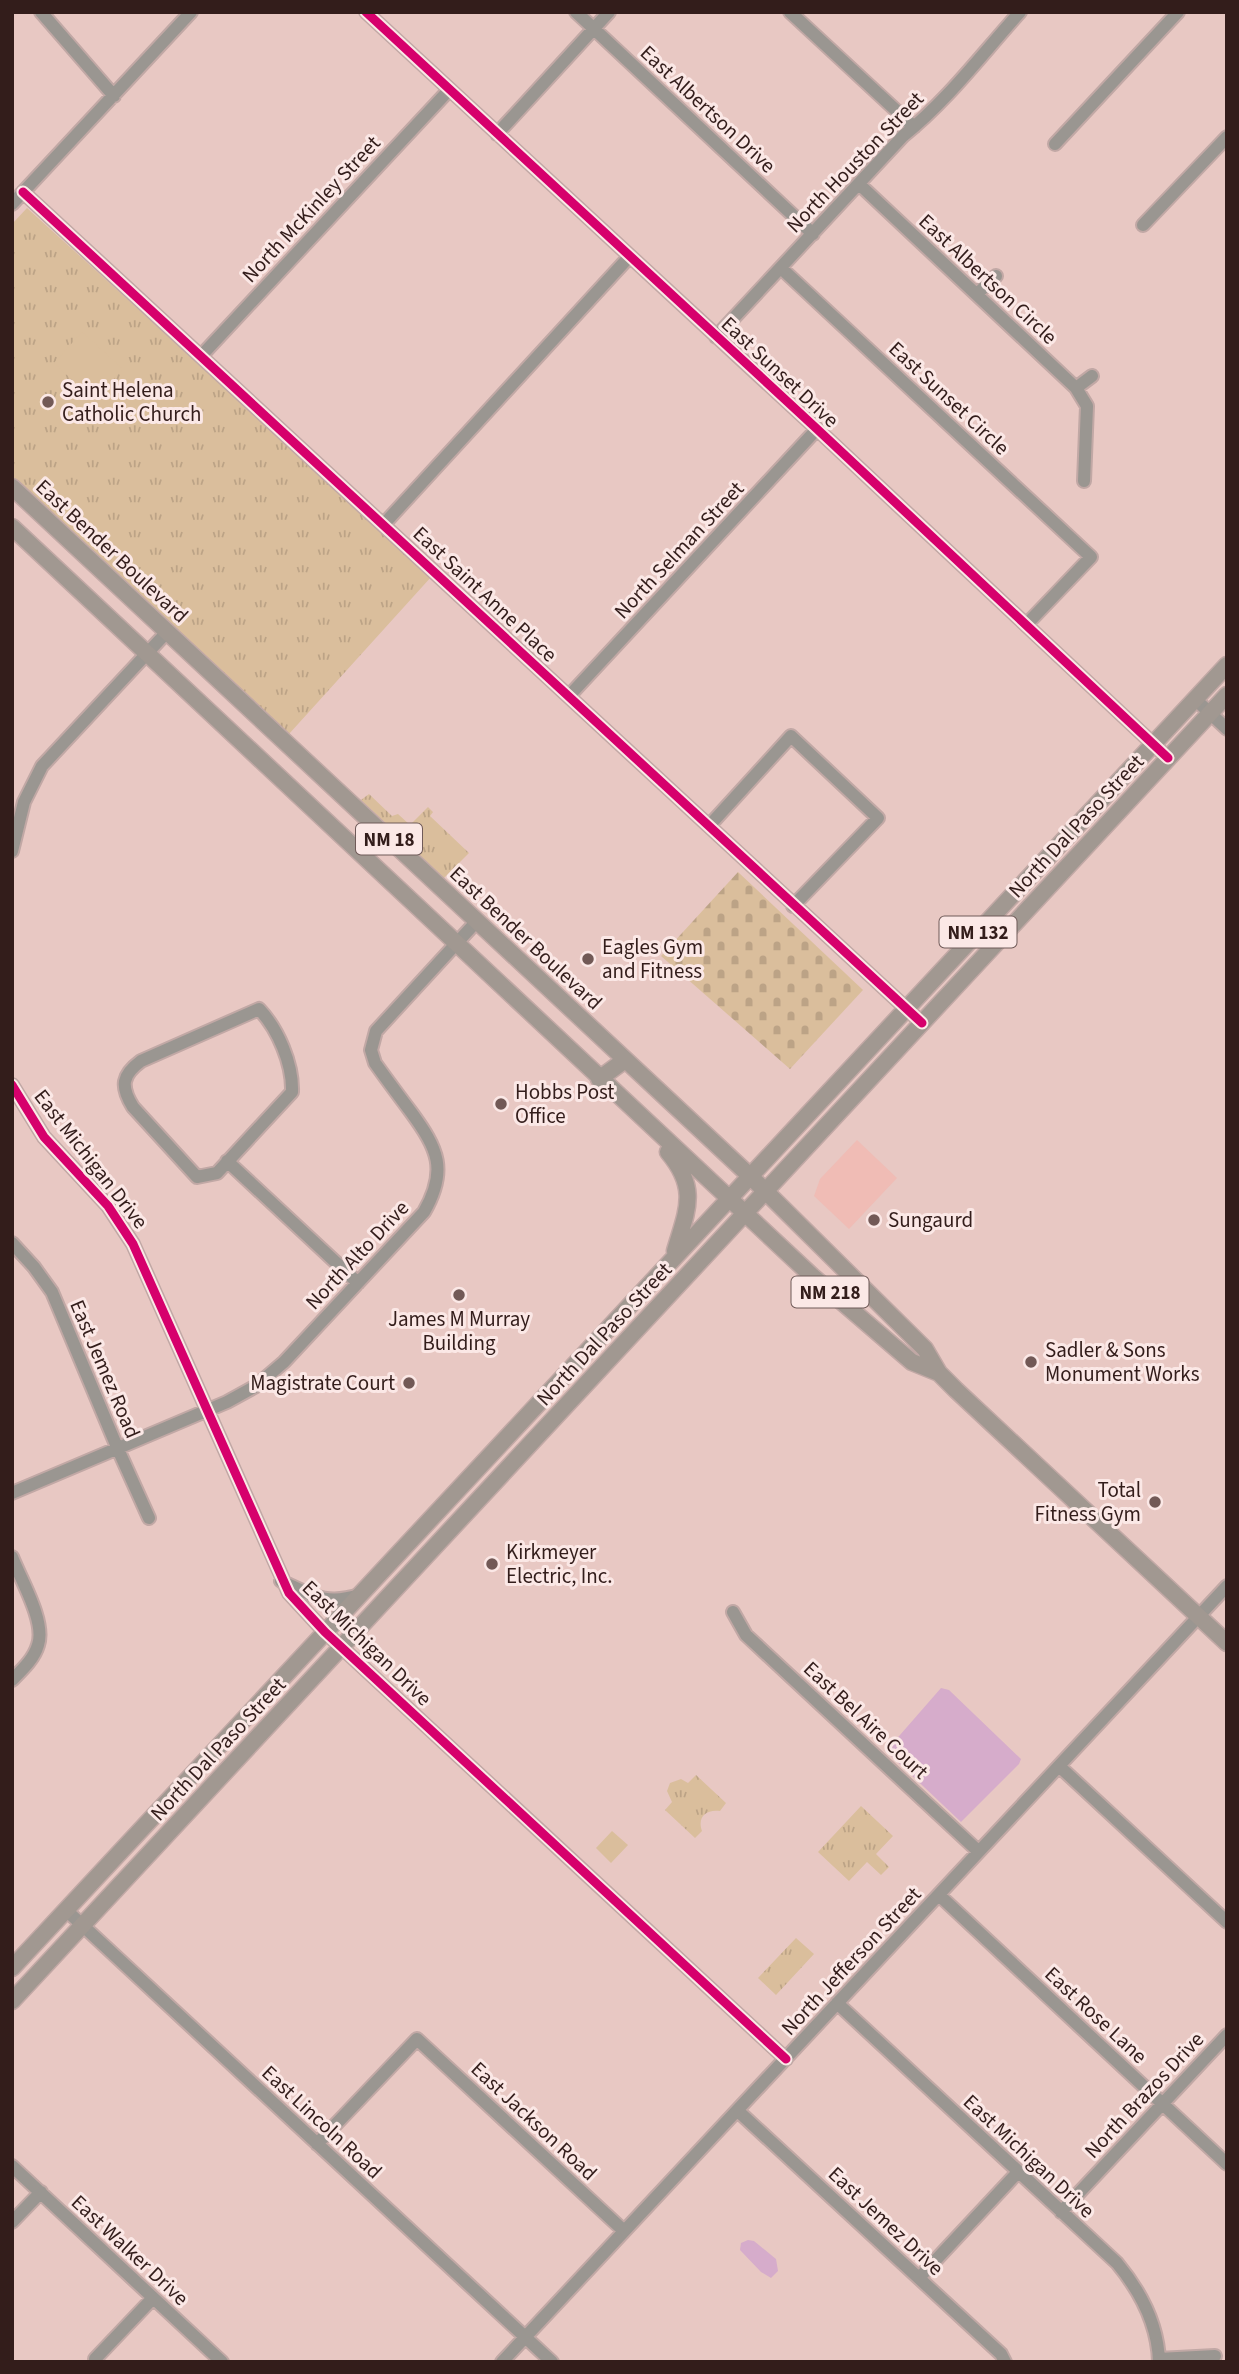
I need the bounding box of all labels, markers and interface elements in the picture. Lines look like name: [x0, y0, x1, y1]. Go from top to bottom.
street label: East Albertson Drive: [634, 38, 782, 180]
street label: North Houston Street: [779, 85, 931, 239]
street label: North McKinley Street: [235, 129, 387, 289]
street label: East Albertson Circle: [912, 207, 1064, 351]
street label: East Sunset Drive: [714, 309, 846, 435]
street label: East Sunset Circle: [882, 334, 1016, 462]
place label: Saint Helena Catholic Church: [62, 375, 201, 429]
marker: Saint Helena Catholic Church: [40, 394, 56, 410]
street label: East Bender Boulevard: [29, 472, 195, 630]
street label: North Selman Street: [607, 475, 751, 625]
street label: East Saint Anne Place: [406, 519, 564, 669]
street label: North Dal Paso Street: [1001, 748, 1151, 904]
road number: NM 18: [356, 824, 422, 854]
street label: East Bender Boulevard: [443, 859, 609, 1017]
road number: NM 132: [940, 916, 1016, 948]
place label: Eagles Gym and Fitness: [602, 932, 703, 986]
marker: Eagles Gym and Fitness: [580, 951, 596, 967]
place label: Hobbs Post Office: [515, 1077, 614, 1131]
street label: East Michigan Drive: [27, 1083, 155, 1235]
marker: Hobbs Post Office: [493, 1096, 509, 1112]
street label: North Alto Drive: [298, 1194, 416, 1316]
place label: Sungaurd: [888, 1205, 973, 1235]
marker: Sungaurd: [866, 1212, 882, 1228]
street label: North Dal Paso Street: [529, 1256, 679, 1412]
road number: NM 218: [792, 1276, 868, 1308]
marker: James M Murray Building: [451, 1287, 467, 1303]
street label: East Jemez Road: [62, 1295, 148, 1443]
place label: James M Murray Building: [388, 1304, 530, 1358]
place label: Sadler & Sons Monument Works: [1045, 1335, 1200, 1389]
marker: Sadler & Sons Monument Works: [1023, 1354, 1039, 1370]
place label: Magistrate Court: [250, 1368, 395, 1398]
marker: Magistrate Court: [401, 1375, 417, 1391]
place label: Total Fitness Gym: [1034, 1475, 1141, 1529]
marker: Total Fitness Gym: [1147, 1494, 1163, 1510]
place label: Kirkmeyer Electric, Inc.: [506, 1537, 613, 1591]
marker: Kirkmeyer Electric, Inc.: [484, 1556, 500, 1572]
street label: East Michigan Drive: [295, 1573, 439, 1713]
street label: East Bel Aire Court: [797, 1654, 935, 1786]
street label: North Dal Paso Street: [143, 1671, 293, 1827]
street label: North Jefferson Street: [774, 1880, 928, 2042]
street label: East Rose Lane: [1038, 1960, 1154, 2070]
street label: North Brazos Drive: [1077, 2025, 1211, 2165]
street label: East Jackson Road: [464, 2054, 604, 2188]
street label: East Lincoln Road: [255, 2058, 389, 2186]
street label: East Michigan Drive: [957, 2087, 1101, 2225]
street label: East Jemez Drive: [822, 2159, 950, 2283]
street label: East Walker Drive: [65, 2188, 195, 2312]

